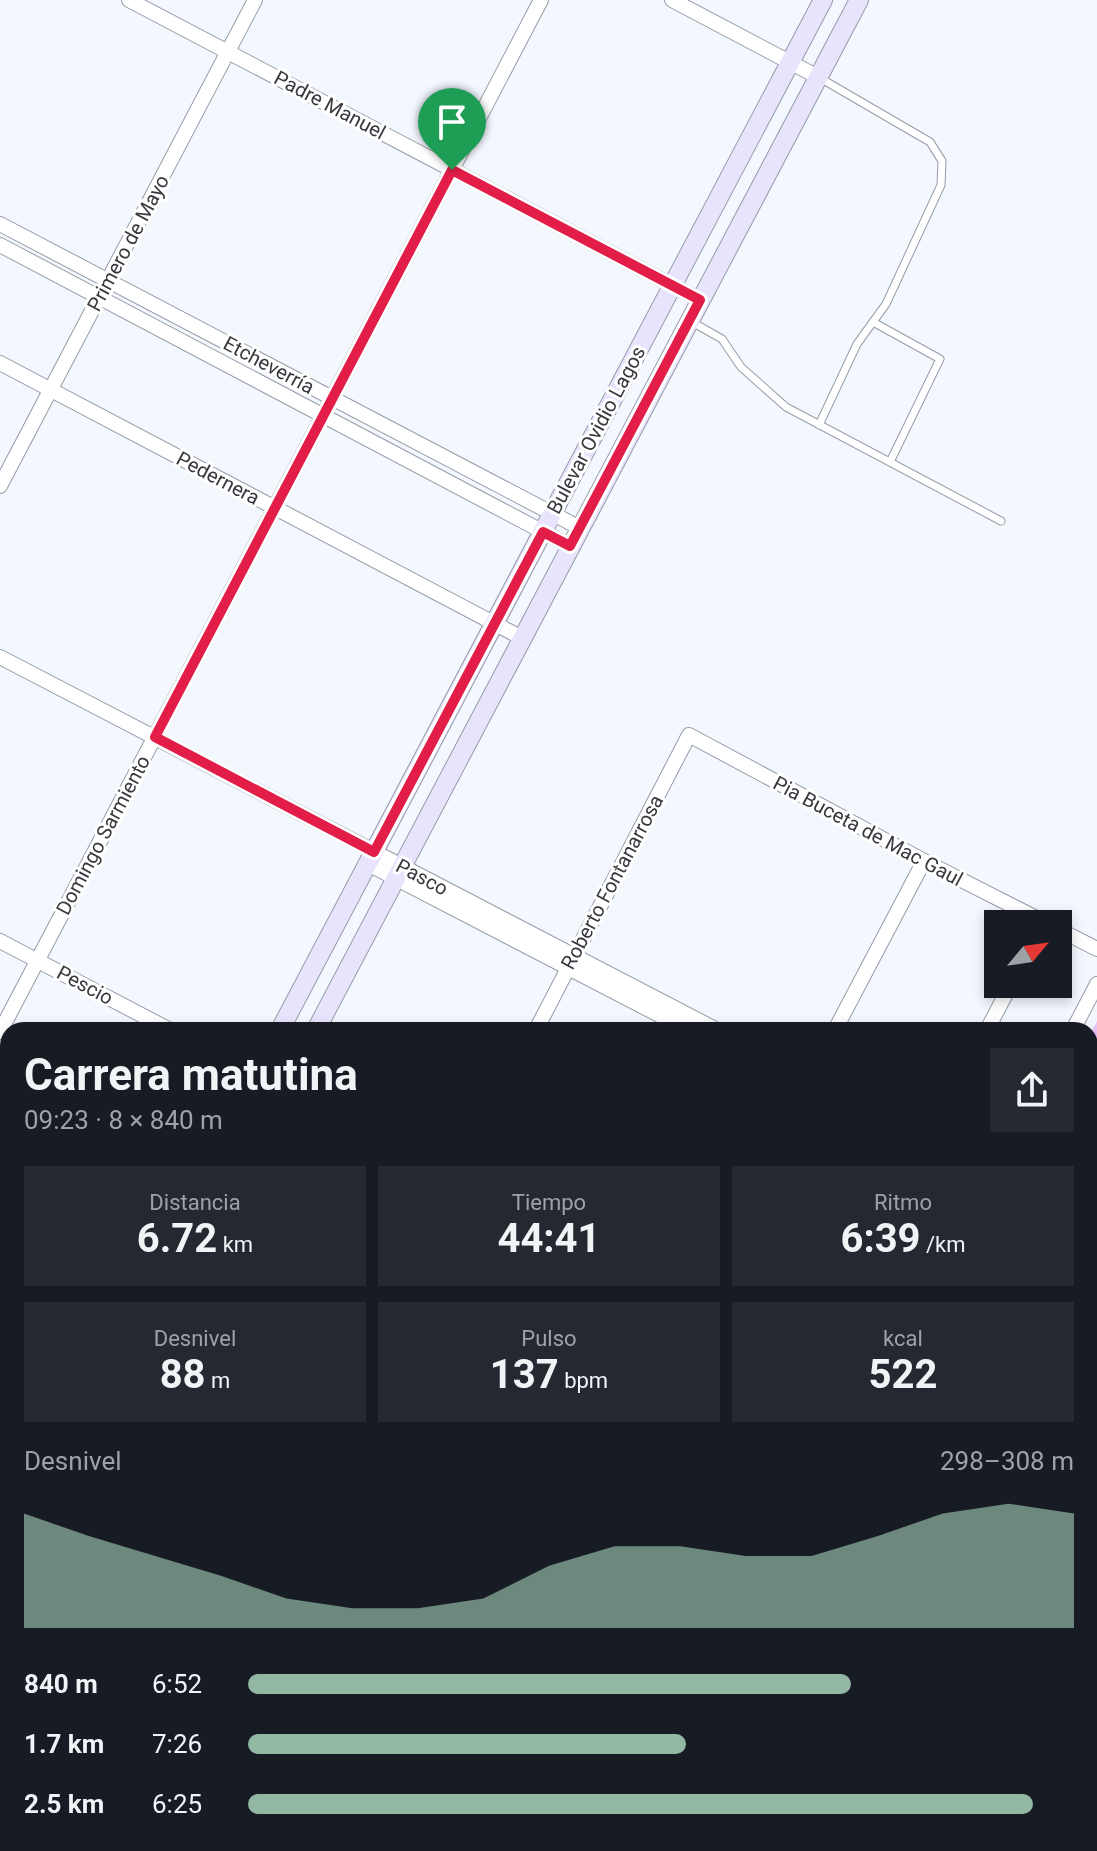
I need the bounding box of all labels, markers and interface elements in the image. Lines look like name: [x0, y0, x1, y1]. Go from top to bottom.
street label: Padre Manuel: [270, 66, 390, 144]
pin: [418, 88, 486, 170]
icon: arrive: [430, 100, 474, 144]
street label: Primero de Mayo: [82, 171, 174, 315]
street label: Etcheverría: [219, 331, 319, 399]
street label: Bulevar Ovidio Lagos: [542, 342, 650, 518]
street label: Pedernera: [172, 446, 264, 510]
street label: Domingo Sarmiento: [51, 751, 155, 919]
street label: Pia Buceta de Mac Gaul: [769, 771, 967, 891]
street label: Roberto Fontanarrosa: [556, 791, 668, 973]
street label: Pasco: [392, 853, 452, 901]
north arrow: [984, 910, 1072, 998]
map controls: [984, 910, 1072, 998]
street label: Pescio: [53, 960, 117, 1010]
button: share: [990, 1048, 1074, 1132]
text: Carrera matutina: [24, 1049, 358, 1101]
text: 09:23 · 8 × 840 m: [24, 1105, 223, 1135]
text: Distancia: [149, 1190, 241, 1215]
text: Tiempo: [512, 1190, 586, 1215]
text: Ritmo: [874, 1190, 932, 1215]
text: 6.72: [137, 1215, 217, 1262]
text: 44:41: [497, 1215, 601, 1262]
text: 6:39: [840, 1215, 921, 1262]
text: km: [217, 1232, 253, 1257]
text: /km: [921, 1232, 966, 1257]
text: Desnivel: [154, 1326, 236, 1351]
text: Pulso: [521, 1326, 577, 1351]
text: kcal: [883, 1326, 923, 1351]
text: 88: [160, 1351, 206, 1398]
text: 137: [490, 1351, 559, 1398]
text: 522: [869, 1351, 937, 1398]
text: m: [206, 1368, 230, 1393]
text: bpm: [559, 1368, 608, 1393]
text: Desnivel: [24, 1446, 122, 1476]
text: 298–308 m: [940, 1446, 1074, 1476]
text: 840 m: [24, 1669, 98, 1699]
text: 6:52: [152, 1669, 202, 1699]
text: 1.7 km: [24, 1729, 104, 1759]
text: 7:26: [152, 1729, 202, 1759]
text: 2.5 km: [24, 1789, 104, 1819]
text: 6:25: [152, 1789, 202, 1819]

